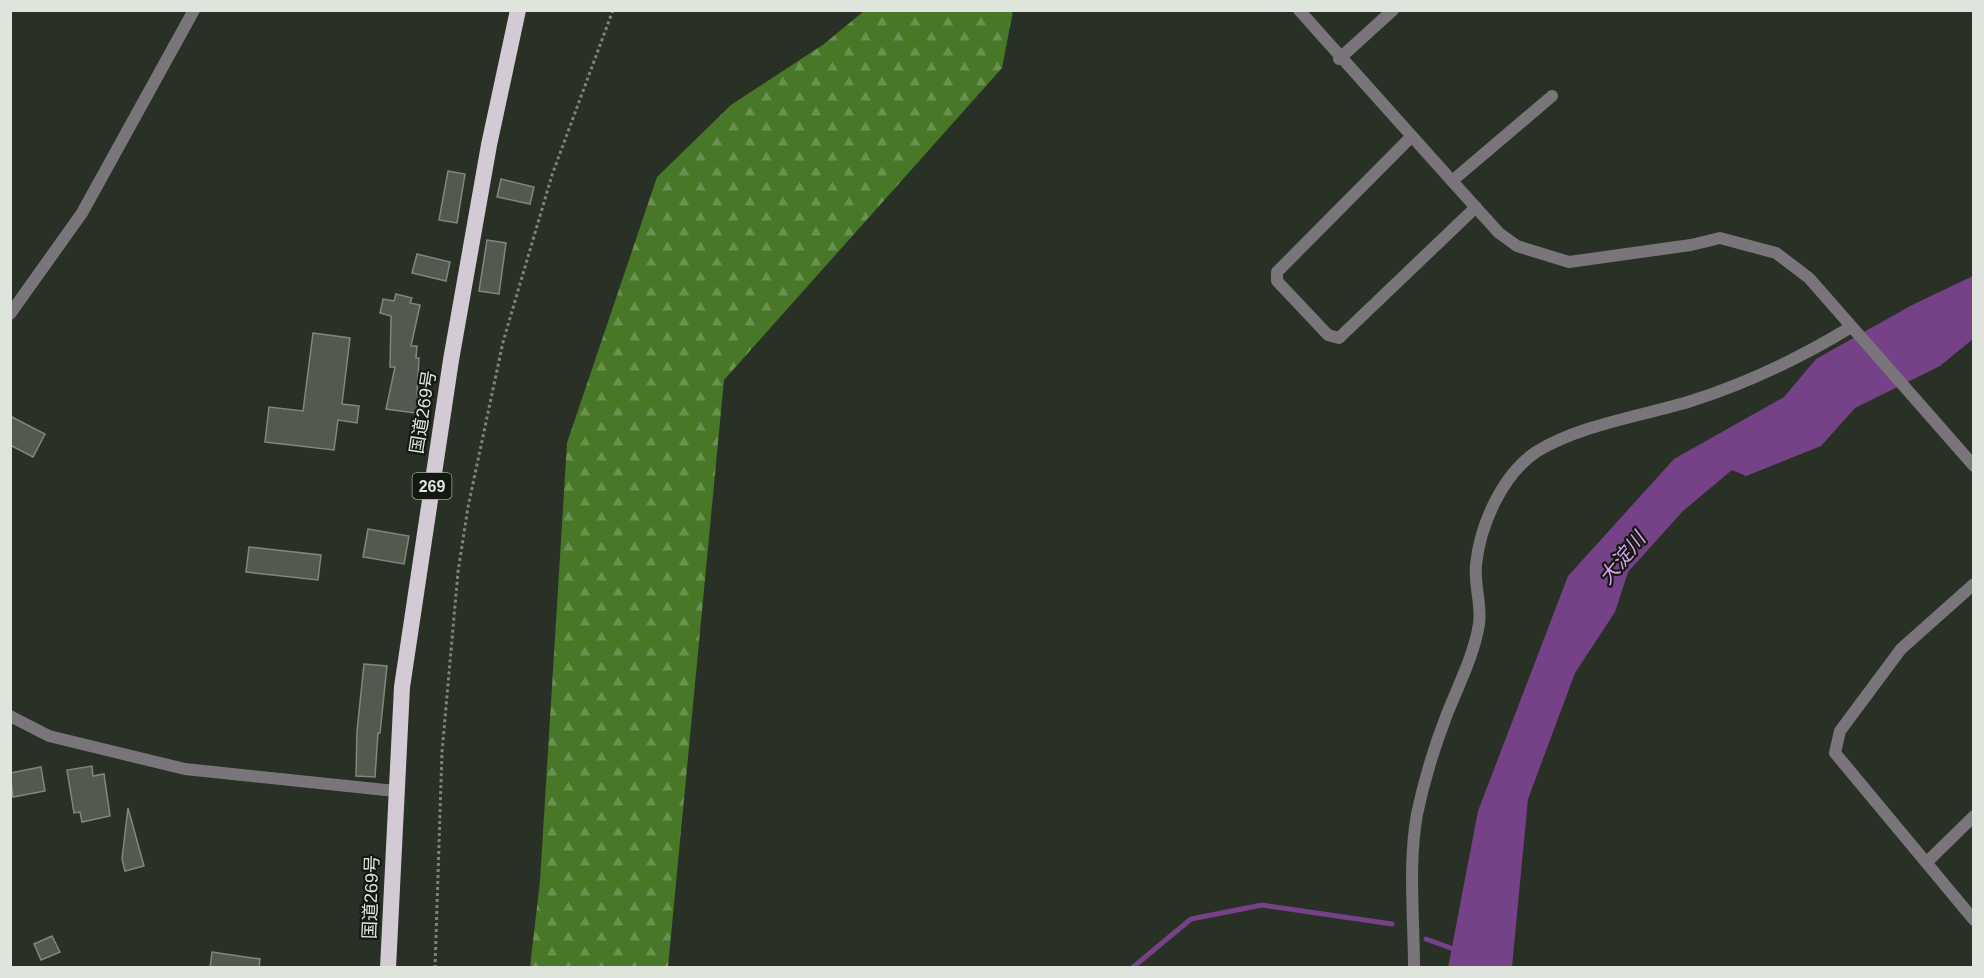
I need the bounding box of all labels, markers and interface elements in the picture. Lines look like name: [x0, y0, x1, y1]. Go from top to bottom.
street label: 国道269号: [407, 369, 439, 455]
road number: 269: [412, 473, 452, 499]
water label: 大淀川: [1595, 526, 1651, 588]
street label: 国道269号: [360, 855, 382, 939]

